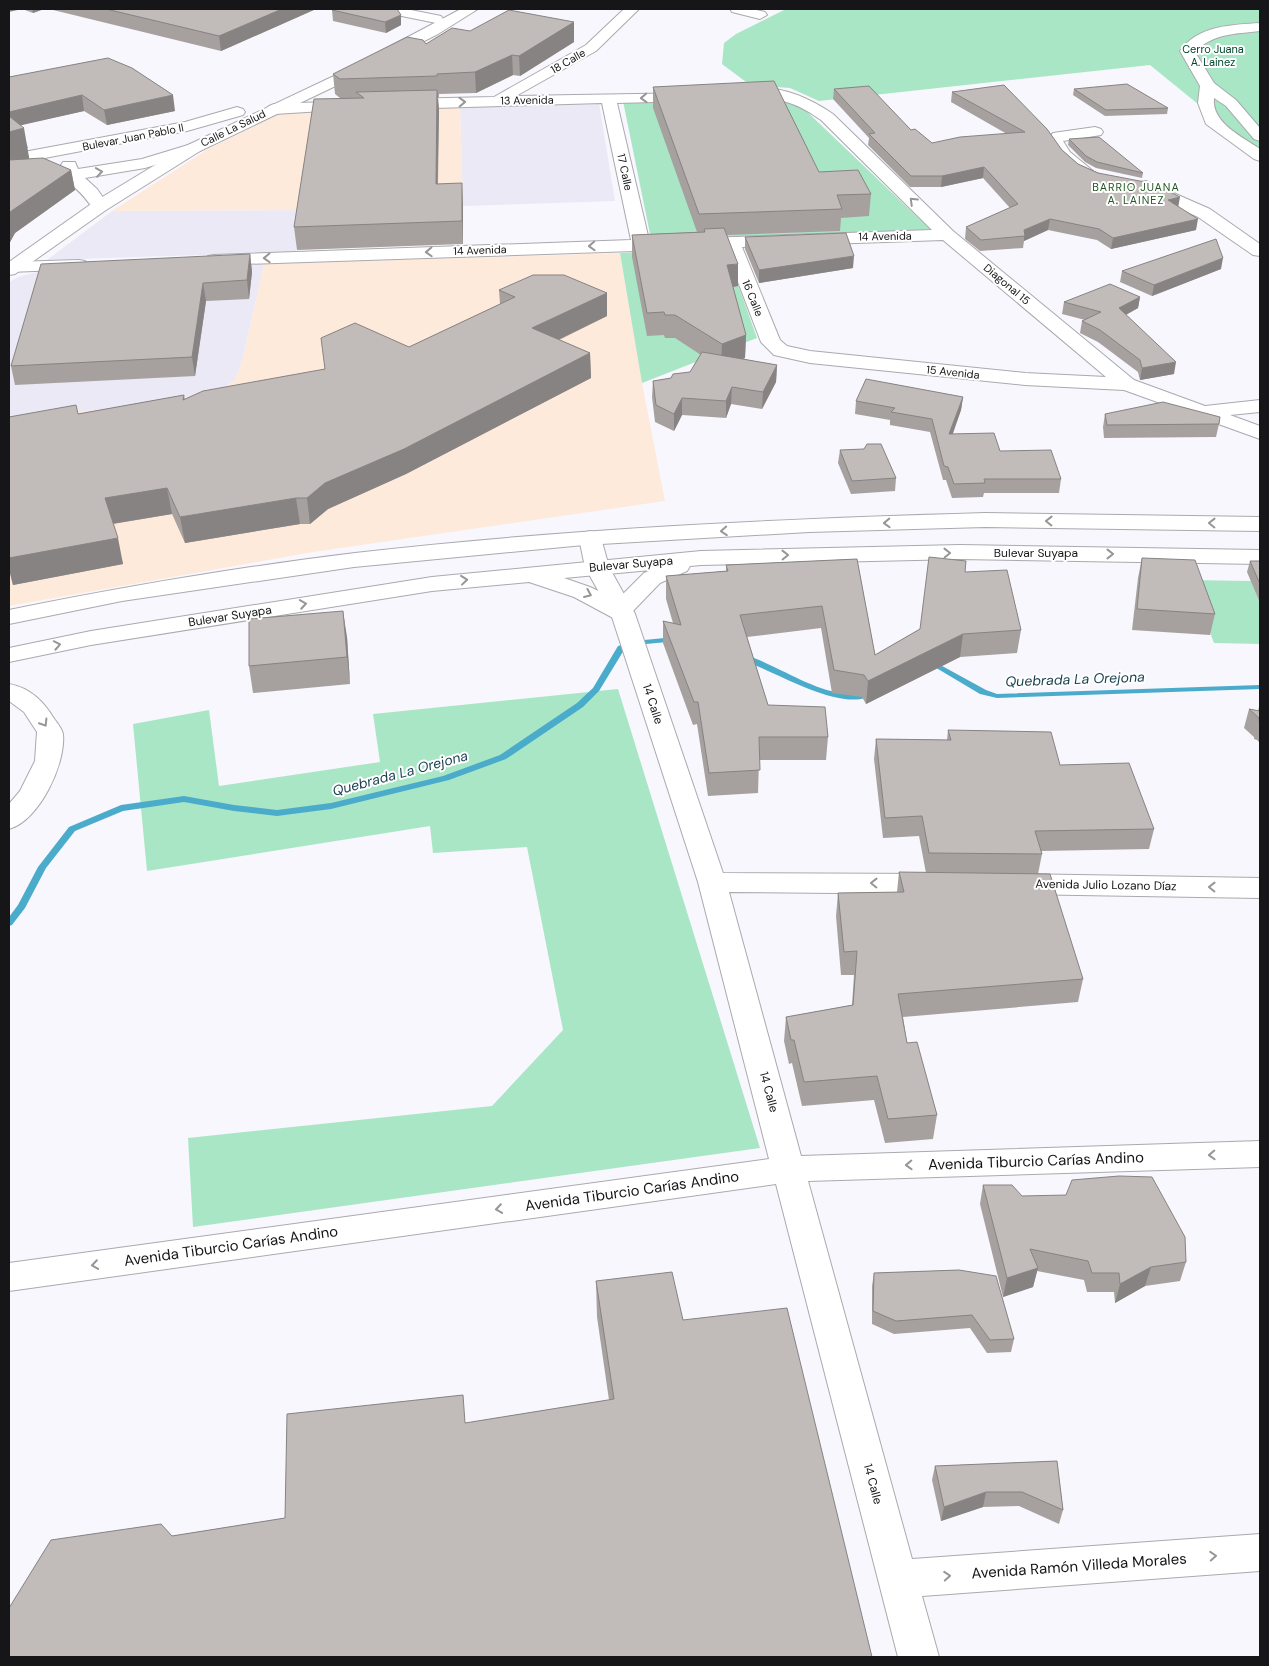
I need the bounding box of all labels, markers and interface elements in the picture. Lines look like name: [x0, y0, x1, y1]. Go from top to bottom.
park label: Cerro Juana A. Lainez: [1182, 42, 1244, 69]
street label: 18 Calle: [548, 45, 588, 77]
one-way arrow: [640, 92, 648, 103]
street label: 13 Avenida: [500, 93, 554, 107]
one-way arrow: [458, 97, 466, 107]
street label: Calle La Salud: [198, 106, 268, 150]
street label: Bulevar Juan Pablo II: [81, 120, 185, 154]
street label: 17 Calle: [614, 152, 636, 192]
one-way arrow: [95, 167, 103, 178]
district label: BARRIO JUANA A. LAINEZ: [1092, 180, 1180, 207]
one-way arrow: [909, 198, 918, 207]
street label: 14 Avenida: [858, 229, 912, 243]
one-way arrow: [588, 241, 596, 252]
street label: 14 Avenida: [453, 242, 507, 258]
one-way arrow: [425, 247, 433, 258]
one-way arrow: [263, 253, 270, 263]
street label: Diagonal 15: [981, 260, 1033, 308]
street label: 16 Calle: [739, 278, 767, 318]
street label: 15 Avenida: [926, 362, 980, 382]
one-way arrow: [1045, 516, 1052, 526]
one-way arrow: [882, 518, 890, 528]
one-way arrow: [1207, 518, 1215, 528]
one-way arrow: [720, 525, 728, 536]
street label: Bulevar Suyapa: [994, 545, 1078, 561]
one-way arrow: [944, 547, 952, 558]
one-way arrow: [1106, 549, 1114, 559]
one-way arrow: [782, 550, 789, 560]
street label: Bulevar Suyapa: [588, 552, 674, 576]
one-way arrow: [460, 575, 468, 586]
one-way arrow: [583, 588, 592, 598]
one-way arrow: [299, 600, 307, 610]
street label: Bulevar Suyapa: [187, 602, 273, 630]
one-way arrow: [52, 641, 61, 651]
water label: Quebrada La Orejona: [1005, 668, 1145, 690]
street label: 14 Calle: [639, 682, 667, 726]
one-way arrow: [37, 717, 47, 726]
water label: Quebrada La Orejona: [330, 746, 470, 800]
street label: Avenida Julio Lozano Díaz: [1035, 876, 1177, 894]
one-way arrow: [870, 878, 878, 888]
one-way arrow: [1207, 882, 1215, 892]
street label: 14 Calle: [756, 1070, 782, 1114]
street label: Avenida Tiburcio Carías Andino: [928, 1147, 1144, 1175]
one-way arrow: [1207, 1150, 1215, 1160]
one-way arrow: [905, 1160, 912, 1170]
street label: Avenida Tiburcio Carías Andino: [524, 1166, 740, 1216]
one-way arrow: [494, 1203, 502, 1214]
street label: Avenida Tiburcio Carías Andino: [123, 1221, 339, 1271]
one-way arrow: [91, 1259, 99, 1270]
street label: 14 Calle: [860, 1462, 886, 1506]
street label: Avenida Ramón Villeda Morales: [971, 1548, 1187, 1584]
one-way arrow: [1210, 1551, 1218, 1562]
one-way arrow: [943, 1571, 951, 1582]

